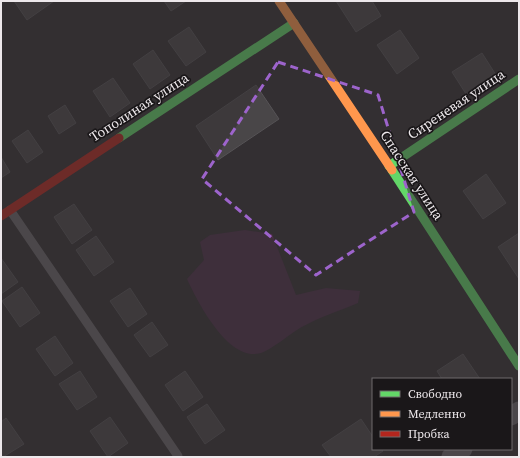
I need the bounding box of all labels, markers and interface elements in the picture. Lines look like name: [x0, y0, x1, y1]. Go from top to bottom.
street label: Сиреневая улица: [403, 64, 509, 144]
street label: Тополиная улица: [86, 67, 193, 147]
street label: Спасская улица: [376, 126, 449, 224]
legend: [372, 378, 512, 450]
text: Свободно: [408, 386, 463, 402]
text: Медленно: [408, 406, 466, 422]
text: Пробка: [408, 426, 451, 442]

